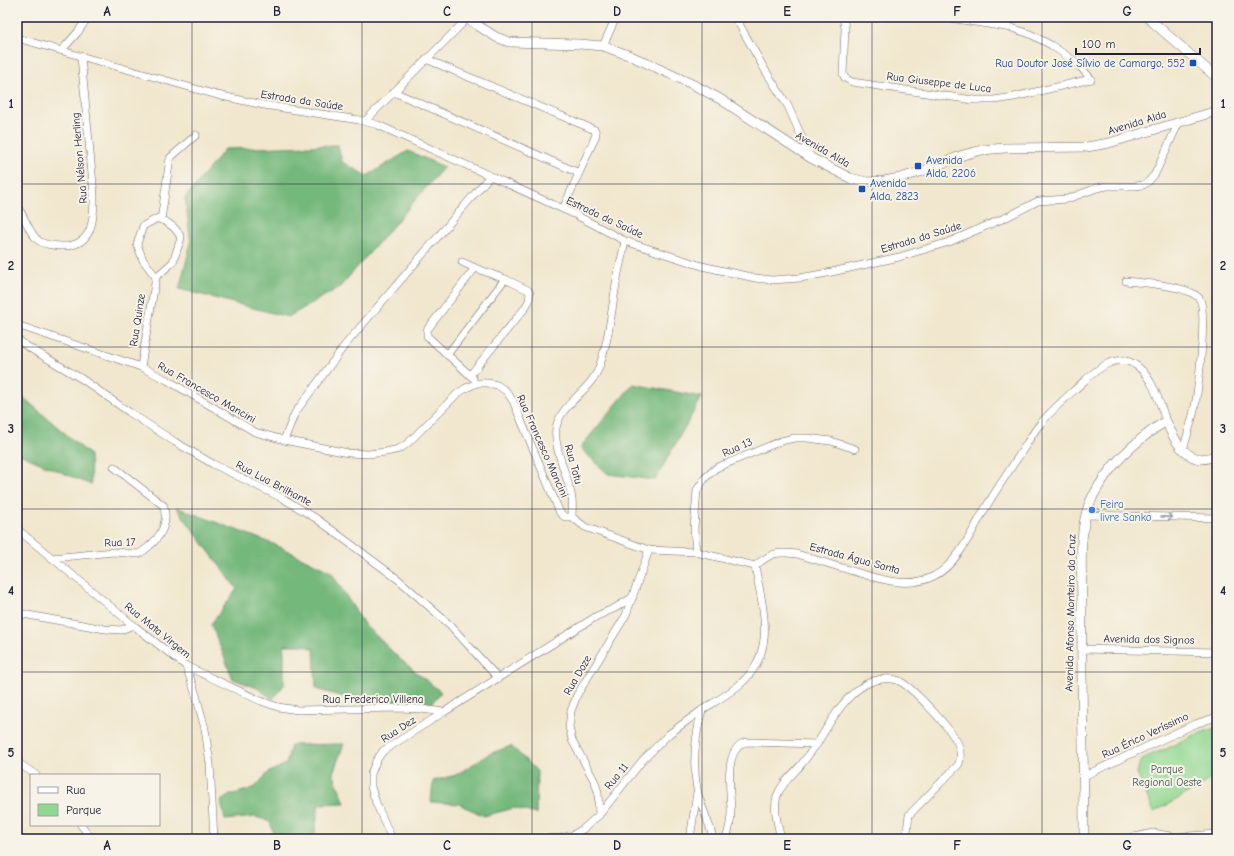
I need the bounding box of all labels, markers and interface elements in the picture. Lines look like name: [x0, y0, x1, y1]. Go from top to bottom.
text: A: [103, 4, 111, 19]
text: B: [273, 4, 281, 19]
text: C: [443, 4, 451, 19]
text: D: [613, 4, 621, 19]
text: E: [783, 4, 791, 19]
text: F: [953, 4, 961, 19]
text: G: [1122, 4, 1132, 19]
scale bar: [1076, 30, 1200, 56]
text: 100 m: [1082, 37, 1115, 51]
place label: Rua Doutor José Sílvio de Camargo, 552: [995, 57, 1185, 70]
marker: Rua Doutor José Sílvio de Camargo, 552: [1188, 58, 1198, 68]
street label: Rua Giuseppe de Luca: [886, 70, 992, 95]
street label: Estrada da Saúde: [260, 88, 345, 114]
text: 1: [8, 96, 14, 111]
text: 1: [1220, 96, 1226, 111]
street label: Avenida Alda: [1106, 107, 1168, 138]
street label: Rua Nélson Herling: [69, 112, 90, 204]
street label: Avenida Alda: [793, 129, 852, 170]
place label: Avenida Alda, 2206: [926, 154, 976, 180]
marker: Avenida Alda, 2206: [913, 161, 923, 171]
place label: Avenida Alda, 2823: [870, 177, 919, 203]
marker: Avenida Alda, 2823: [857, 184, 867, 194]
street label: Estrada da Saúde: [564, 194, 646, 241]
street label: Estrada da Saúde: [879, 219, 963, 256]
text: 2: [8, 258, 14, 273]
text: 2: [1220, 258, 1226, 273]
street label: Rua Quinze: [127, 292, 148, 348]
street label: Rua Francesco Mancini: [155, 359, 258, 426]
street label: Rua Francesco Mancini: [514, 393, 571, 500]
text: 3: [8, 421, 14, 436]
text: 3: [1220, 421, 1226, 436]
street label: Rua 13: [720, 435, 754, 460]
street label: Rua Tatu: [562, 443, 585, 485]
street label: Rua Lua Brilhante: [234, 458, 314, 509]
place label: Feira livre Sanko: [1100, 498, 1152, 524]
marker: Feira livre Sanko: [1087, 505, 1097, 515]
one-way arrow: [1160, 513, 1173, 520]
street label: Avenida Afonso Monteiro da Cruz: [1063, 534, 1078, 692]
street label: Rua 17: [104, 535, 136, 550]
street label: Estrada Água Santa: [808, 539, 902, 577]
text: 4: [8, 583, 14, 598]
text: 4: [1220, 583, 1226, 598]
street label: Rua Mata Virgem: [122, 600, 193, 661]
street label: Avenida dos Signos: [1104, 632, 1195, 647]
street label: Rua Doze: [561, 653, 594, 698]
street label: Rua Frederico Villena: [322, 693, 424, 706]
street label: Rua Érico Veríssimo: [1099, 709, 1191, 761]
street label: Rua Dez: [378, 713, 418, 745]
text: 5: [8, 745, 15, 760]
text: 5: [1220, 745, 1227, 760]
street label: Rua 11: [602, 760, 631, 792]
park label: Parque Regional Oeste: [1132, 763, 1202, 789]
legend: [30, 774, 160, 826]
text: Rua: [66, 783, 85, 797]
text: Parque: [66, 803, 101, 817]
text: A: [103, 838, 111, 853]
text: B: [273, 838, 281, 853]
text: C: [443, 838, 451, 853]
text: D: [613, 838, 621, 853]
text: E: [783, 838, 791, 853]
text: F: [953, 838, 961, 853]
text: G: [1122, 838, 1132, 853]

